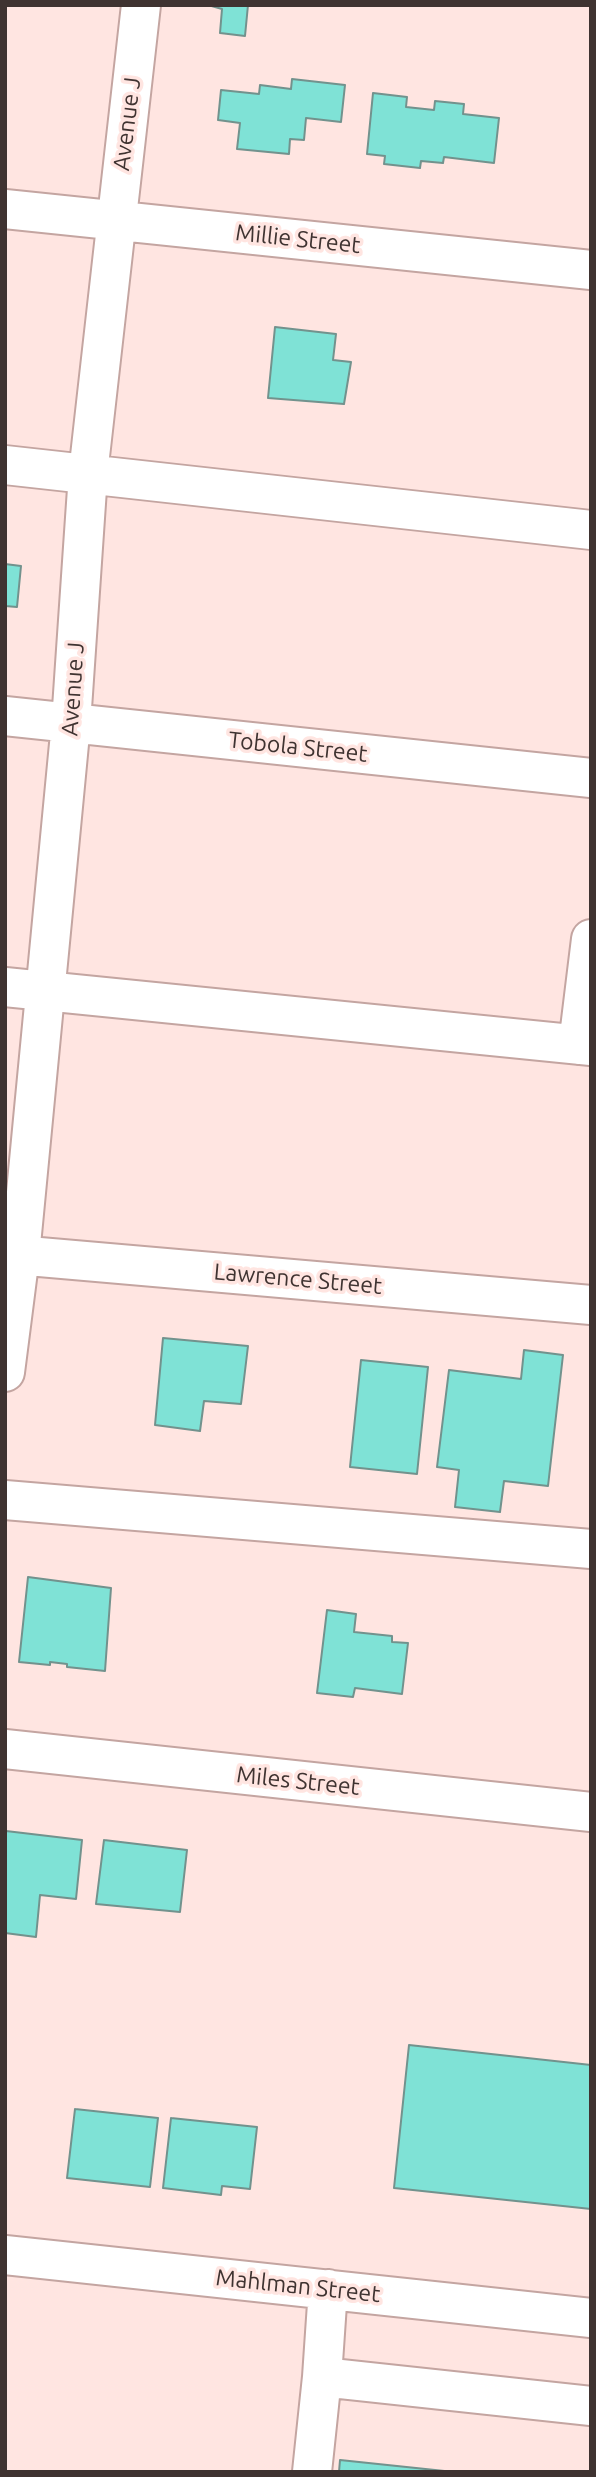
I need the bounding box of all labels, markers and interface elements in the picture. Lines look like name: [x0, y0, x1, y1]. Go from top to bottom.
street label: Avenue J: [108, 76, 146, 172]
street label: Millie Street: [234, 219, 362, 259]
street label: Avenue J: [56, 641, 90, 737]
street label: Tobola Street: [227, 726, 369, 768]
street label: Lawrence Street: [213, 1258, 383, 1300]
street label: Miles Street: [235, 1761, 361, 1801]
street label: Mahlman Street: [214, 2264, 382, 2308]

